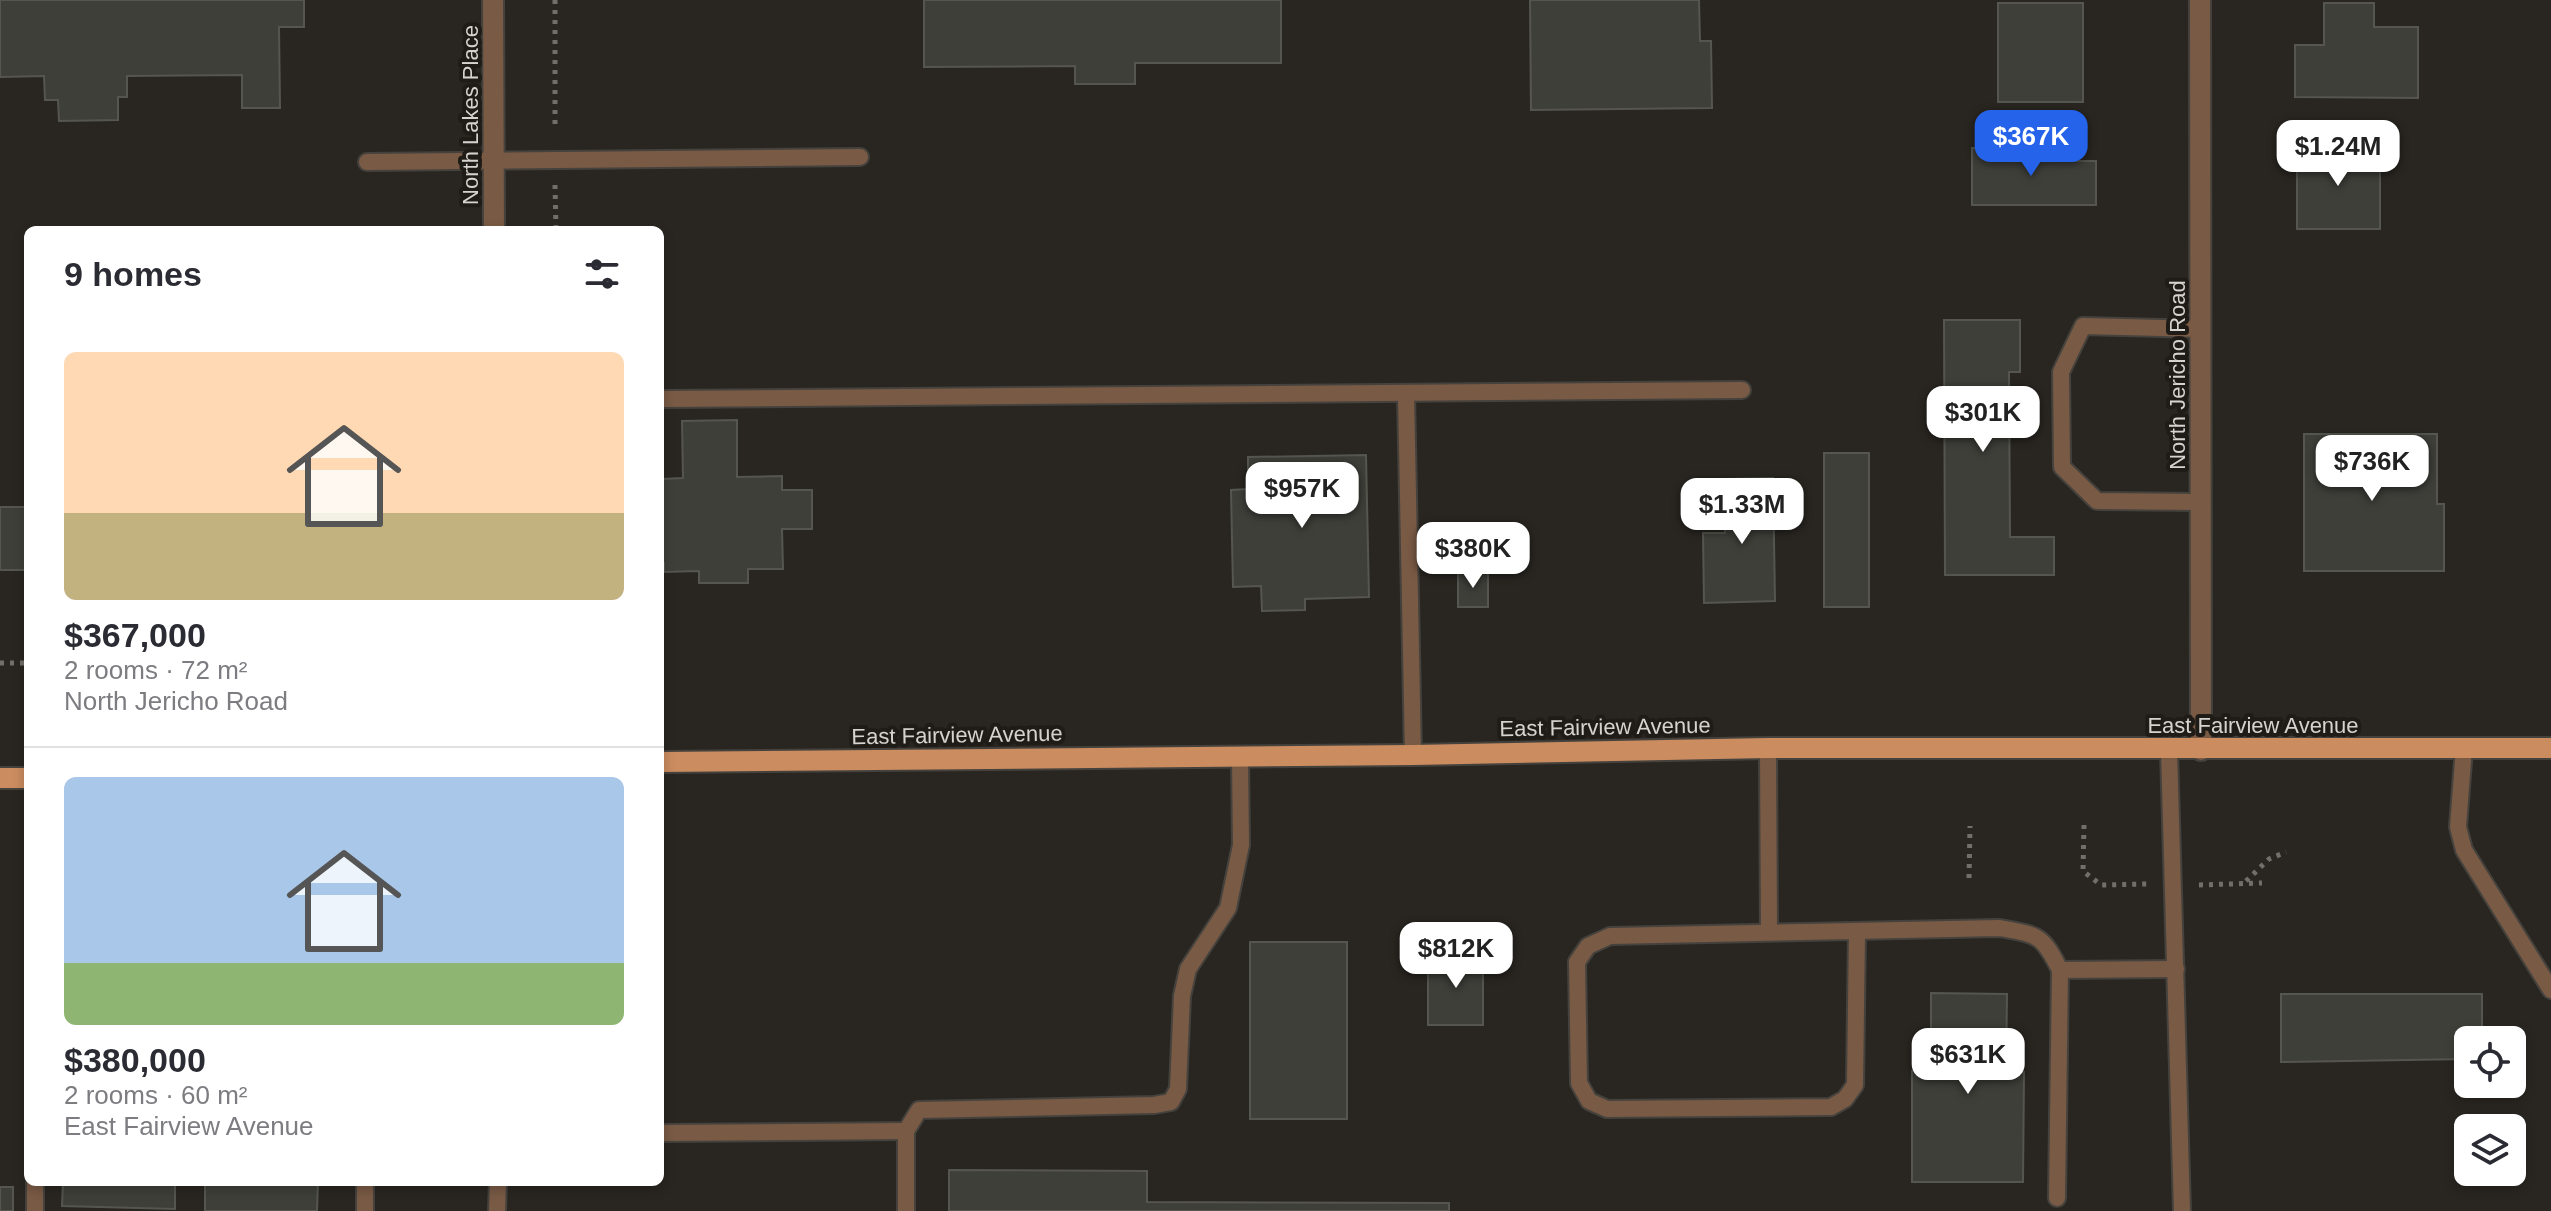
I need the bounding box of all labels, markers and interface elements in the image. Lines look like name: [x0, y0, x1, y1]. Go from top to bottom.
street label: North Lakes Place: [458, 25, 483, 205]
pin: $367K: [1975, 110, 2087, 178]
pin: $1.24M: [2273, 120, 2403, 188]
text: $367K: [1993, 121, 2069, 151]
text: $1.24M: [2295, 131, 2381, 161]
icon: filters: [580, 252, 624, 296]
text: 9 homes: [64, 255, 202, 293]
street label: North Jericho Road: [2165, 280, 2190, 470]
pin: $301K: [1927, 386, 2039, 454]
text: $301K: [1945, 397, 2021, 427]
icon: home: [272, 404, 416, 548]
pin: $736K: [2316, 435, 2428, 503]
text: $736K: [2334, 446, 2410, 476]
pin: $957K: [1246, 462, 1358, 530]
text: $957K: [1264, 473, 1340, 503]
pin: $1.33M: [1677, 478, 1807, 546]
text: $1.33M: [1699, 489, 1785, 519]
pin: $380K: [1417, 522, 1529, 590]
text: $380K: [1435, 533, 1511, 563]
text: $367,000: [64, 616, 206, 654]
text: 2 rooms · 72 m²: [64, 655, 248, 685]
text: North Jericho Road: [64, 686, 288, 716]
street label: East Fairview Avenue: [1499, 713, 1711, 741]
street label: East Fairview Avenue: [2147, 713, 2359, 738]
street label: East Fairview Avenue: [851, 721, 1063, 749]
icon: home: [272, 829, 416, 973]
pin: $812K: [1400, 922, 1512, 990]
text: $812K: [1418, 933, 1494, 963]
map controls: [2454, 1026, 2526, 1186]
button: locate: [2454, 1026, 2526, 1098]
pin: $631K: [1912, 1028, 2024, 1096]
text: $631K: [1930, 1039, 2006, 1069]
text: $380,000: [64, 1041, 206, 1079]
text: 2 rooms · 60 m²: [64, 1080, 248, 1110]
text: East Fairview Avenue: [64, 1111, 314, 1141]
button: layers: [2454, 1114, 2526, 1186]

